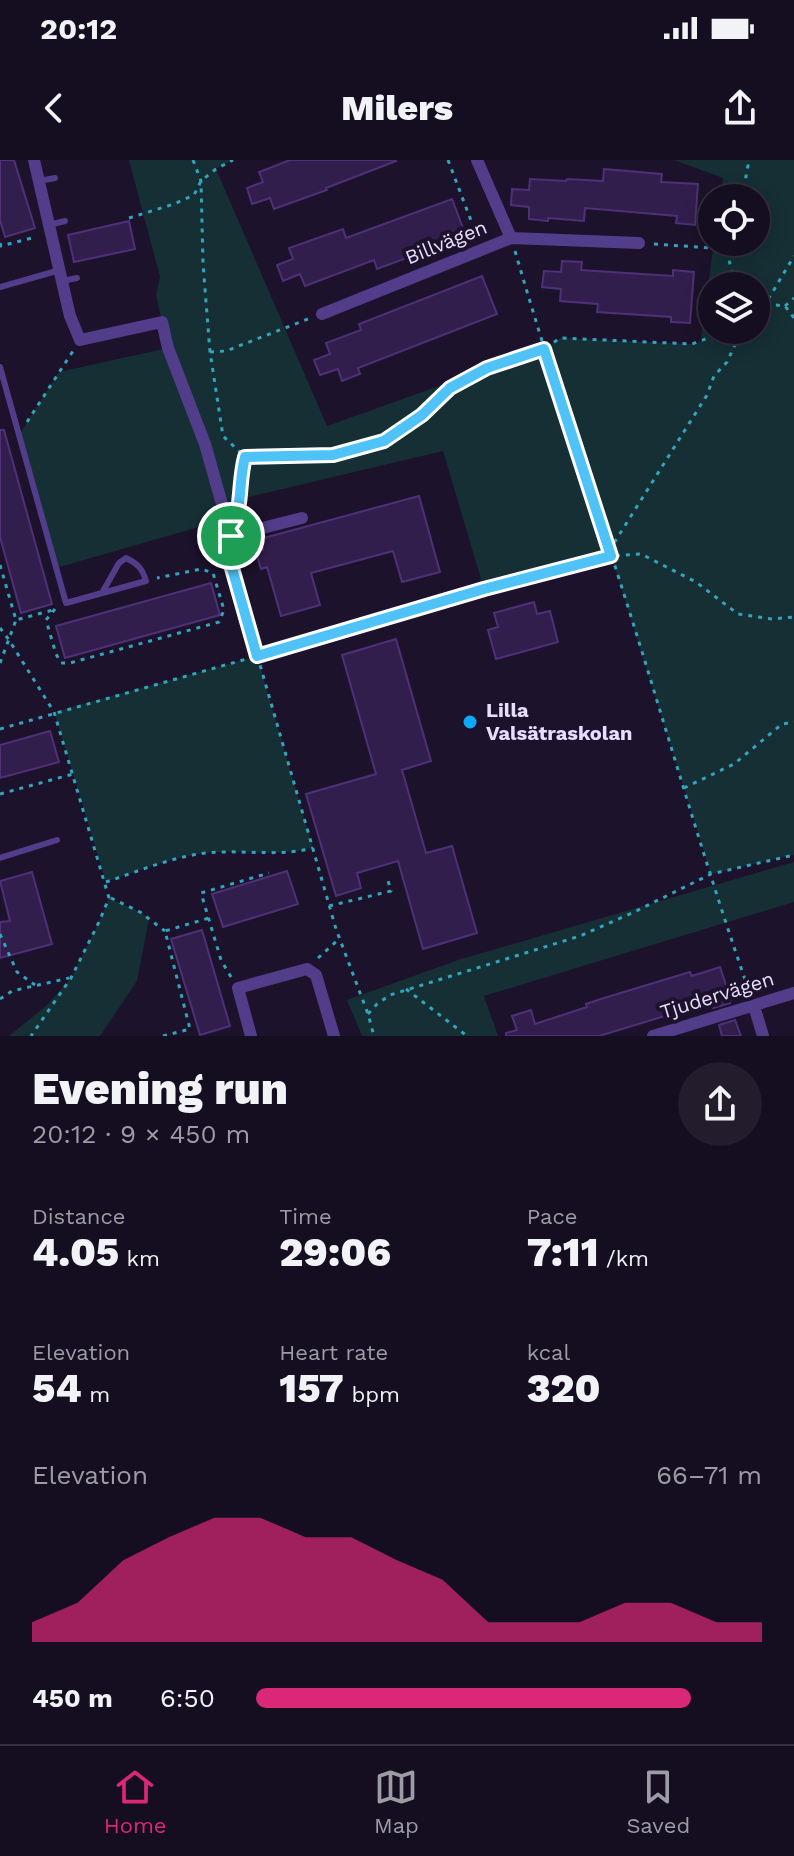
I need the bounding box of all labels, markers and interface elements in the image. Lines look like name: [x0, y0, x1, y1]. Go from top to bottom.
text: 20:12: [40, 11, 117, 46]
icon: back: [32, 86, 76, 130]
icon: share: [718, 86, 762, 130]
text: Milers: [341, 87, 453, 129]
map controls: [698, 184, 770, 344]
button: locate: [698, 184, 770, 256]
street label: Billvägen: [402, 215, 490, 269]
button: layers: [698, 272, 770, 344]
pin: [197, 502, 265, 570]
icon: arrive: [209, 514, 253, 558]
place label: Lilla Valsätraskolan: [486, 698, 632, 745]
marker: Lilla Valsätraskolan: [461, 713, 479, 731]
street label: Tjudervägen: [657, 966, 777, 1024]
button: share: [678, 1062, 762, 1146]
text: Evening run: [32, 1063, 288, 1115]
text: 20:12 · 9 × 450 m: [32, 1119, 250, 1149]
text: Distance: [32, 1204, 126, 1229]
text: Time: [279, 1204, 332, 1229]
text: Pace: [527, 1204, 578, 1229]
text: 4.05: [32, 1229, 119, 1276]
text: 29:06: [279, 1229, 391, 1276]
text: 7:11: [527, 1229, 599, 1276]
text: km: [119, 1246, 160, 1271]
text: /km: [599, 1246, 649, 1271]
text: Elevation: [32, 1340, 130, 1365]
text: Heart rate: [279, 1340, 388, 1365]
text: kcal: [527, 1340, 570, 1365]
text: 54: [32, 1365, 82, 1412]
text: 157: [279, 1365, 344, 1412]
text: 320: [527, 1365, 601, 1412]
text: m: [82, 1382, 110, 1407]
text: bpm: [344, 1382, 400, 1407]
text: Elevation: [32, 1460, 148, 1490]
text: 66–71 m: [656, 1460, 762, 1490]
text: 450 m: [32, 1683, 113, 1713]
text: 6:50: [160, 1683, 215, 1713]
tab: Home: [104, 1765, 167, 1838]
tab: Map: [374, 1765, 419, 1838]
tab: Saved: [626, 1765, 690, 1838]

